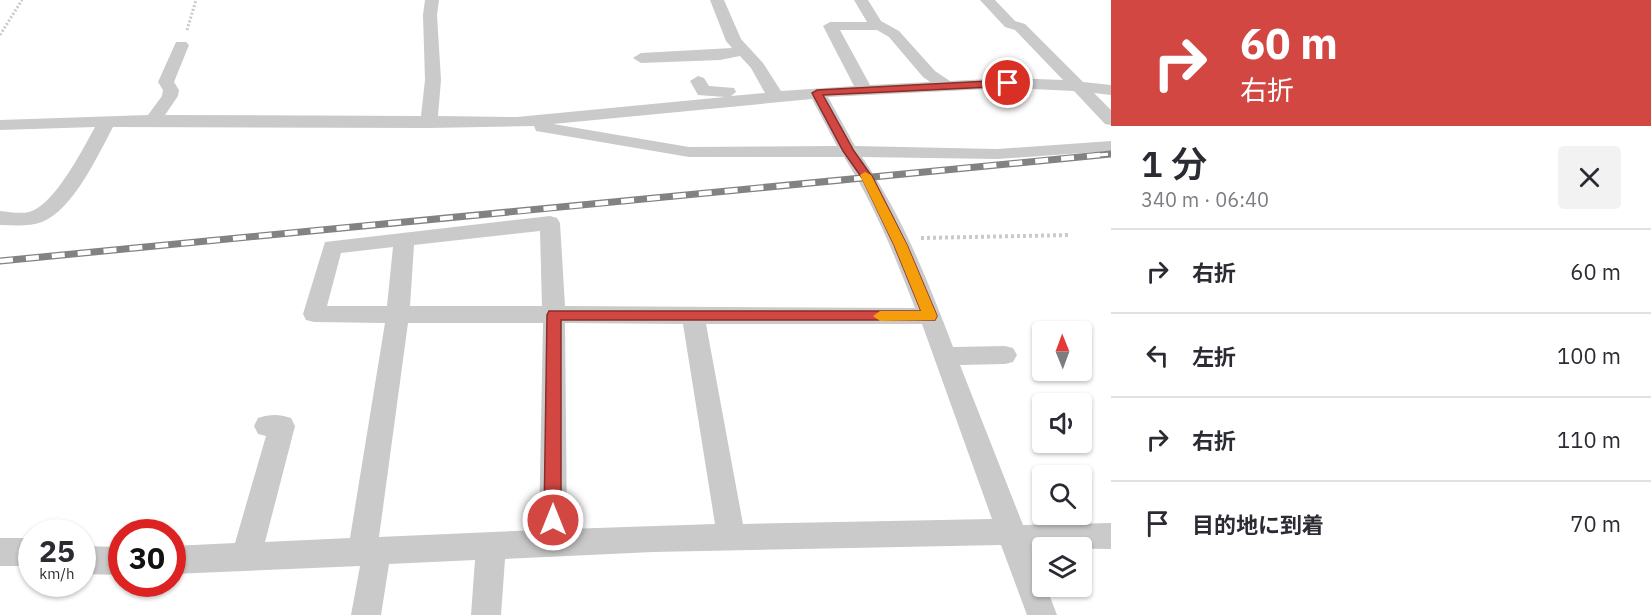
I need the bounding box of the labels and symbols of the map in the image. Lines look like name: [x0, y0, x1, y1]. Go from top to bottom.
pin: [982, 57, 1033, 108]
north arrow: [1032, 321, 1092, 381]
position arrow: [521, 488, 585, 552]
speed limit sign: 30: [108, 519, 186, 597]

